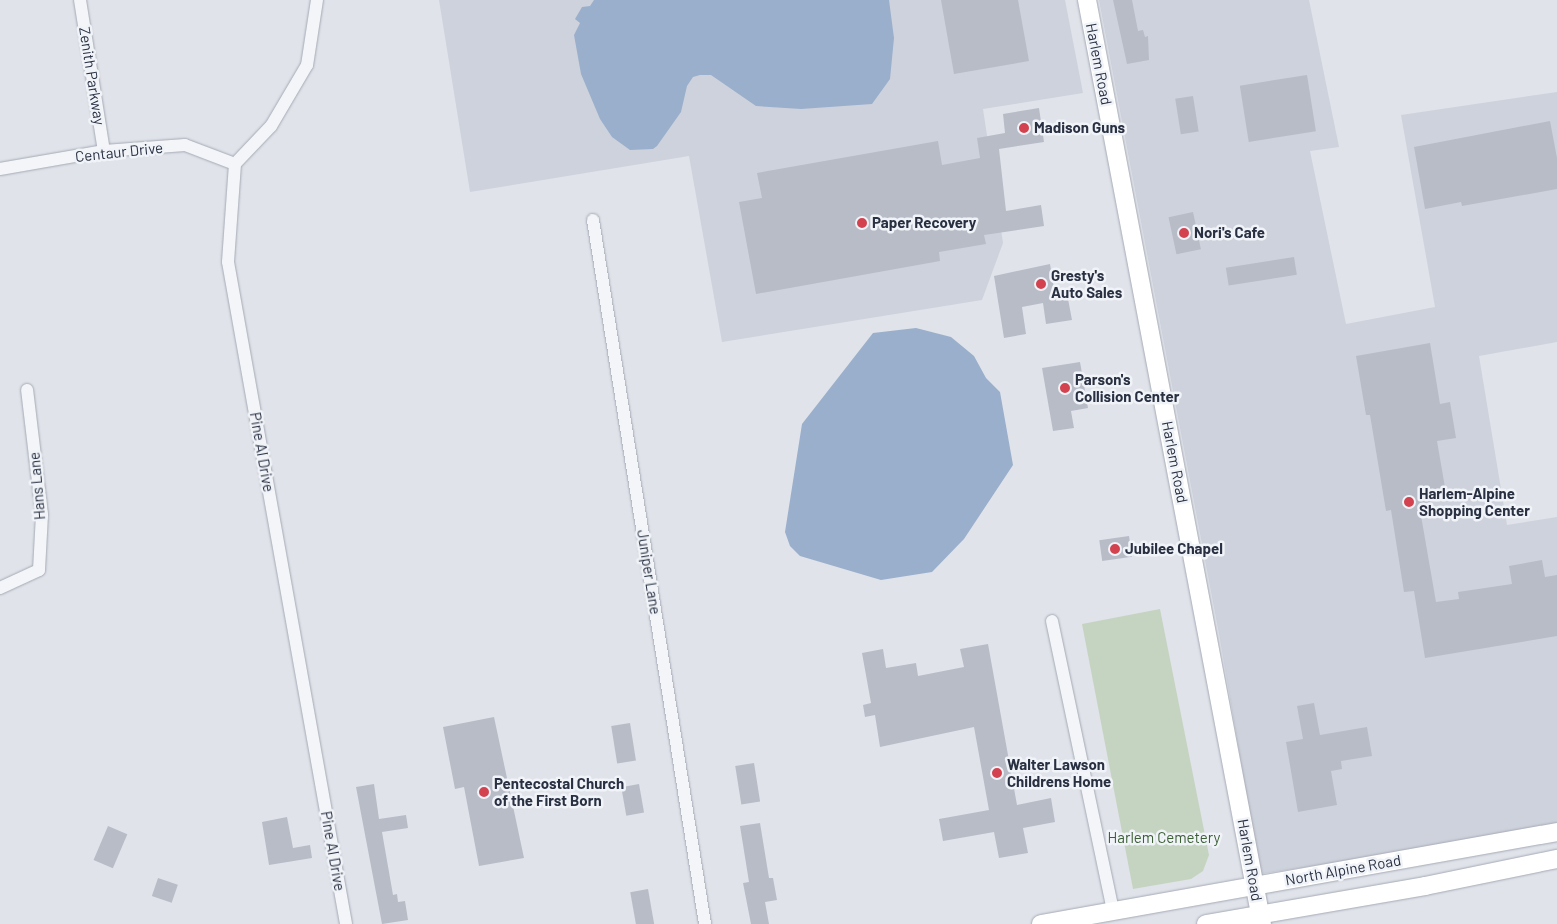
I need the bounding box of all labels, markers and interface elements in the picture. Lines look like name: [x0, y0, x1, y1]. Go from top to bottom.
street label: Harlem Road: [1082, 22, 1116, 106]
street label: Zenith Parkway: [75, 26, 109, 126]
place label: Madison Guns: [1034, 119, 1125, 137]
marker: Madison Guns: [1018, 122, 1030, 134]
street label: Centaur Drive: [74, 138, 164, 166]
place label: Paper Recovery: [872, 214, 976, 232]
marker: Paper Recovery: [856, 217, 868, 229]
place label: Nori's Cafe: [1194, 224, 1265, 242]
marker: Nori's Cafe: [1178, 227, 1190, 239]
place label: Gresty's Auto Sales: [1051, 266, 1122, 301]
marker: Gresty's Auto Sales: [1035, 278, 1047, 290]
place label: Parson's Collision Center: [1075, 370, 1180, 405]
marker: Parson's Collision Center: [1059, 382, 1071, 394]
street label: Pine Al Drive: [246, 411, 278, 493]
street label: Harlem Road: [1158, 420, 1192, 504]
street label: Hans Lane: [25, 451, 49, 521]
place label: Harlem-Alpine Shopping Center: [1419, 484, 1530, 519]
marker: Harlem-Alpine Shopping Center: [1403, 496, 1415, 508]
street label: Juniper Lane: [633, 528, 665, 616]
place label: Jubilee Chapel: [1125, 540, 1223, 558]
marker: Jubilee Chapel: [1109, 543, 1121, 555]
place label: Walter Lawson Childrens Home: [1007, 755, 1111, 790]
marker: Walter Lawson Childrens Home: [991, 767, 1003, 779]
place label: Pentecostal Church of the First Born: [494, 774, 624, 809]
marker: Pentecostal Church of the First Born: [478, 786, 490, 798]
street label: Pine Al Drive: [317, 810, 349, 892]
street label: Harlem Road: [1234, 818, 1266, 902]
park label: Harlem Cemetery: [1107, 829, 1221, 847]
street label: North Alpine Road: [1284, 851, 1402, 889]

